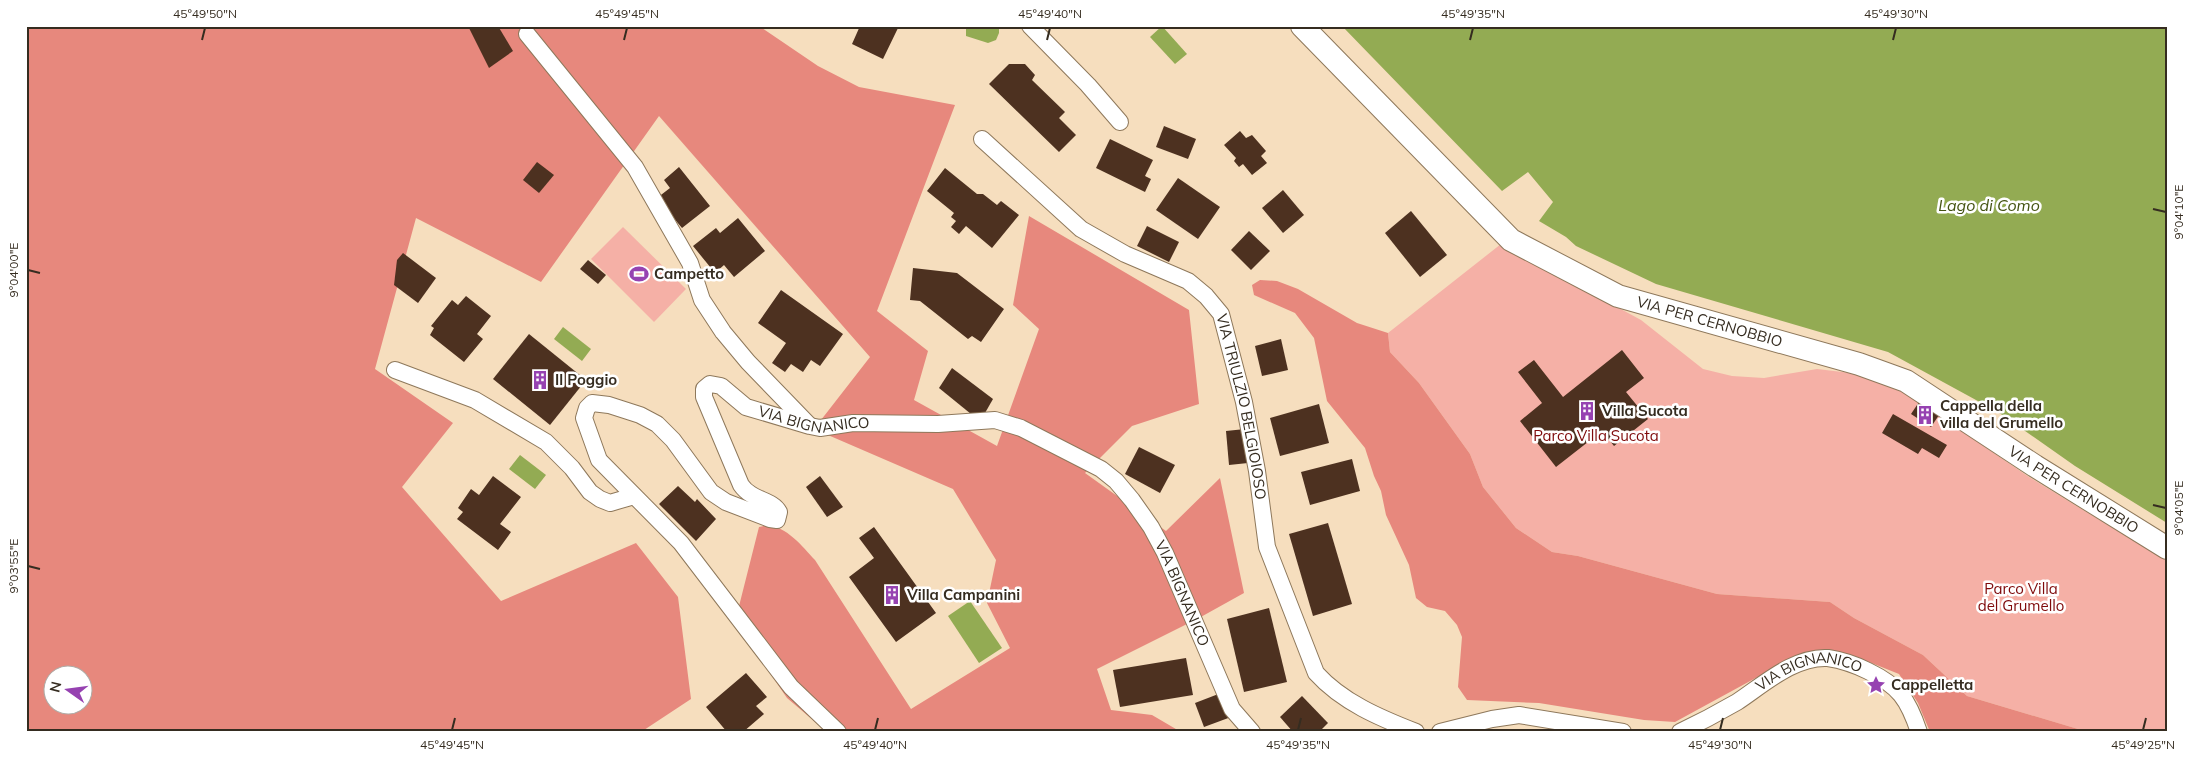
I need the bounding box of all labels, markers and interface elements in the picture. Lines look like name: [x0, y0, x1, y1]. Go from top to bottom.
text: 45°49'50"N: [173, 6, 237, 21]
text: 45°49'45"N: [595, 6, 659, 21]
text: 45°49'40"N: [1018, 6, 1082, 21]
text: 45°49'35"N: [1441, 6, 1505, 21]
text: 45°49'30"N: [1864, 6, 1928, 21]
text: 9°04'10"E: [2171, 185, 2186, 239]
water label: Lago di Como: [1938, 195, 2040, 215]
text: 9°04'00"E: [6, 243, 21, 297]
sports icon: Campetto: [628, 263, 650, 285]
place label: Campetto: [654, 264, 724, 283]
street label: VIA PER CERNOBBIO: [1635, 292, 1785, 351]
street label: VIA TRIULZIO BELGIOIOSO: [1212, 312, 1271, 501]
building icon: Il Poggio: [529, 369, 551, 391]
place label: Il Poggio: [555, 370, 617, 389]
place label: Cappella della villa del Grumello: [1939, 396, 2063, 432]
building icon: Villa Sucota: [1576, 400, 1598, 422]
street label: VIA BIGNANICO: [756, 401, 869, 437]
place label: Villa Sucota: [1601, 401, 1688, 420]
building icon: Cappella della villa del Grumello: [1914, 404, 1936, 426]
park label: Parco Villa Sucota: [1533, 426, 1659, 445]
street label: VIA PER CERNOBBIO: [2005, 441, 2143, 537]
text: 9°04'05"E: [2171, 481, 2186, 535]
street label: VIA BIGNANICO: [1151, 537, 1214, 649]
text: 9°03'55"E: [6, 539, 21, 593]
park label: Parco Villa del Grumello: [1978, 579, 2064, 615]
building icon: Villa Campanini: [881, 584, 903, 606]
place label: Villa Campanini: [906, 585, 1020, 604]
street label: VIA BIGNANICO: [1752, 648, 1865, 695]
north arrow: [42, 666, 92, 716]
place icon: Cappelletta: [1865, 674, 1887, 696]
place label: Cappelletta: [1891, 675, 1973, 694]
text: N: [45, 680, 65, 694]
text: 45°49'45"N: [420, 737, 484, 752]
text: 45°49'40"N: [843, 737, 907, 752]
text: 45°49'35"N: [1266, 737, 1330, 752]
text: 45°49'30"N: [1688, 737, 1752, 752]
text: 45°49'25"N: [2111, 737, 2175, 752]

